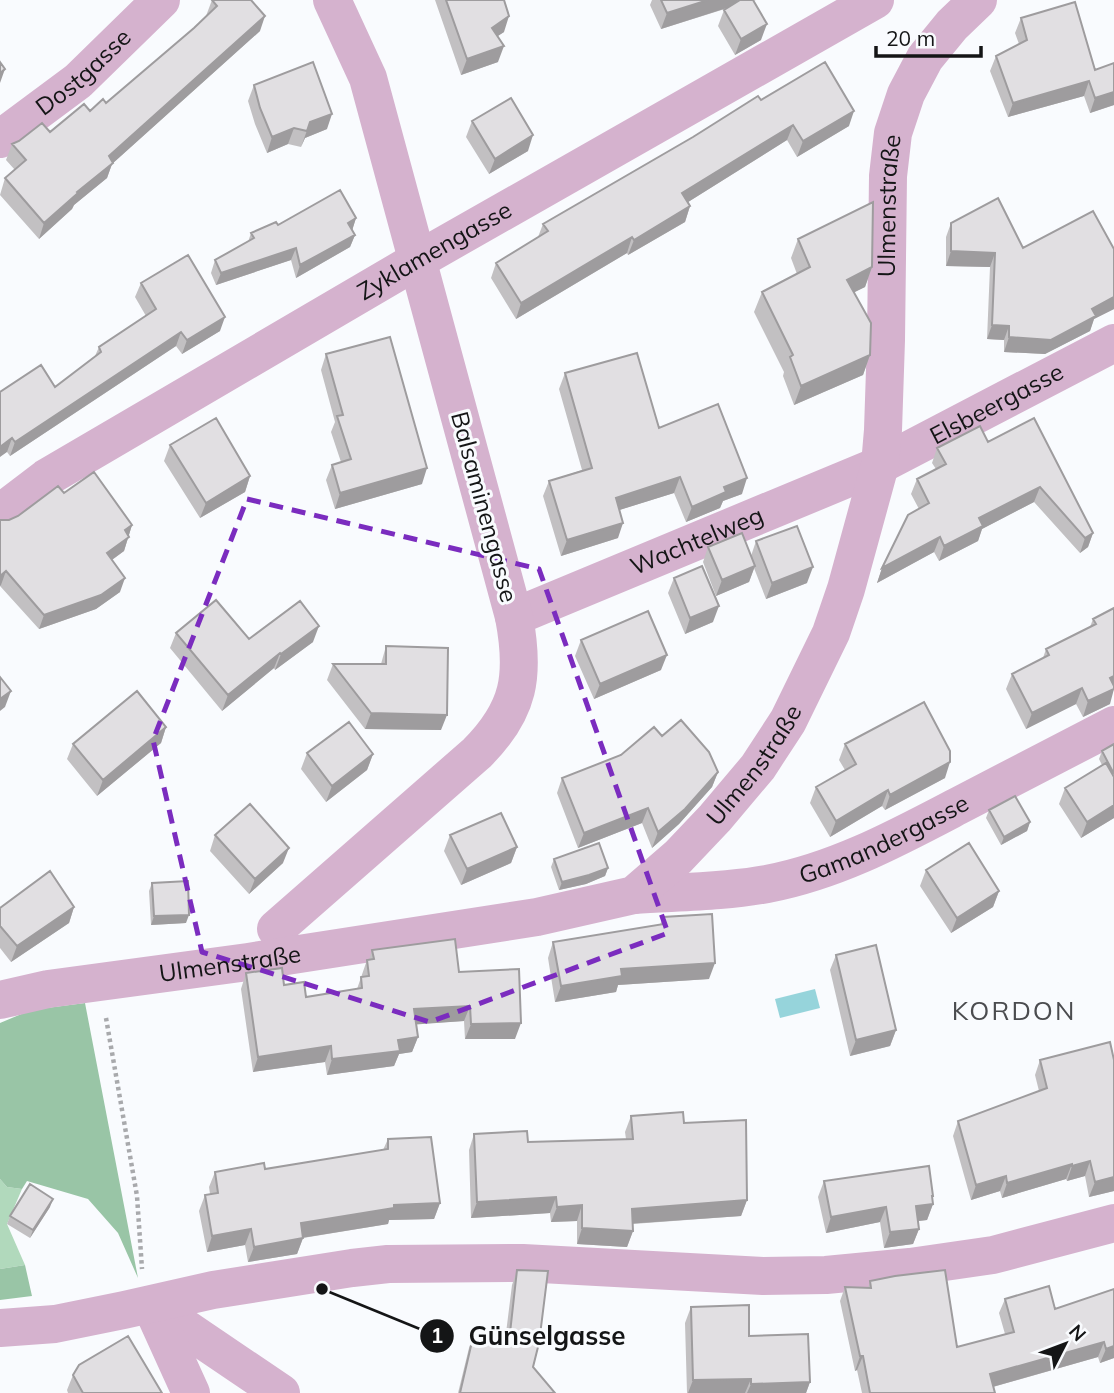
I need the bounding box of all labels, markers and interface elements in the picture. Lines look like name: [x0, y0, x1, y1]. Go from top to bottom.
scale bar: [876, 14, 981, 58]
street label: Dostgasse: [29, 22, 137, 121]
text: 20 m: [886, 25, 935, 51]
street label: Ulmenstraße: [871, 133, 907, 277]
street label: Zyklamengasse: [352, 194, 517, 306]
street label: Elsbeergasse: [924, 356, 1068, 450]
street label: Balsaminengasse: [445, 408, 525, 606]
street label: Wachtelweg: [626, 499, 767, 581]
street label: Ulmenstraße: [699, 700, 808, 831]
street label: Gamandergasse: [795, 787, 973, 890]
street label: Ulmenstraße: [157, 938, 303, 988]
district label: KORDON: [952, 994, 1076, 1027]
north arrow: [1030, 1309, 1100, 1379]
callout: Günselgasse: [420, 1313, 640, 1360]
text: Günselgasse: [468, 1319, 626, 1352]
text: N: [1064, 1319, 1091, 1346]
text: 1: [431, 1322, 443, 1348]

